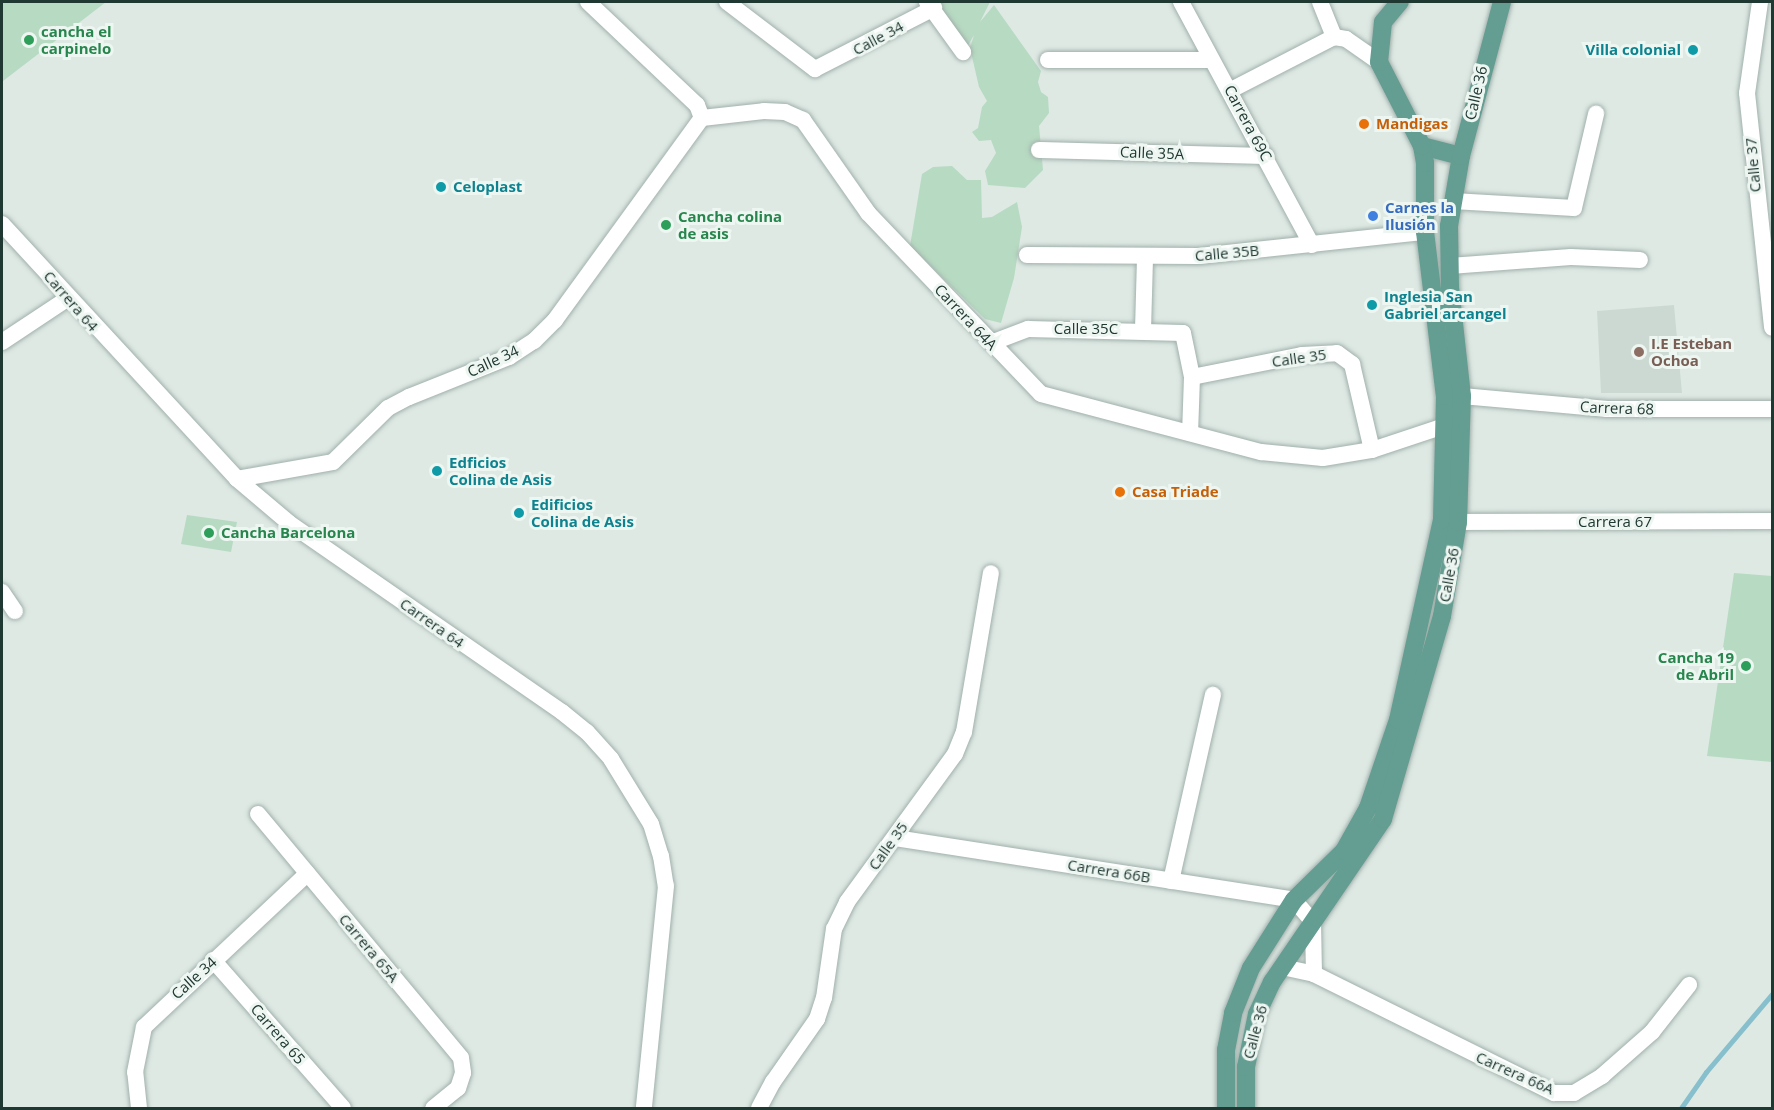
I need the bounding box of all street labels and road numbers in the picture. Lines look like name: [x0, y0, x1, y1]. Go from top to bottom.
street label: Calle 34: [850, 17, 906, 59]
street label: Calle 36: [1461, 64, 1491, 122]
street label: Carrera 69C: [1220, 82, 1276, 164]
street label: Calle 37: [1742, 137, 1764, 193]
street label: Calle 35A: [1120, 143, 1184, 163]
street label: Calle 35B: [1194, 241, 1260, 265]
street label: Carrera 64: [40, 267, 102, 335]
street label: Carrera 64A: [931, 280, 1001, 354]
street label: Calle 35C: [1054, 320, 1118, 338]
street label: Calle 34: [464, 341, 522, 381]
street label: Calle 35: [1271, 345, 1327, 371]
street label: Carrera 68: [1580, 398, 1654, 418]
street label: Carrera 67: [1578, 513, 1652, 531]
street label: Calle 36: [1435, 546, 1463, 604]
street label: Carrera 64: [397, 594, 467, 652]
street label: Calle 35: [865, 819, 911, 873]
street label: Carrera 66B: [1066, 856, 1152, 886]
street label: Carrera 65A: [335, 910, 403, 986]
street label: Calle 34: [168, 953, 220, 1003]
street label: Carrera 65: [247, 1000, 309, 1068]
street label: Calle 36: [1239, 1003, 1271, 1061]
street label: Carrera 66A: [1473, 1048, 1557, 1098]

